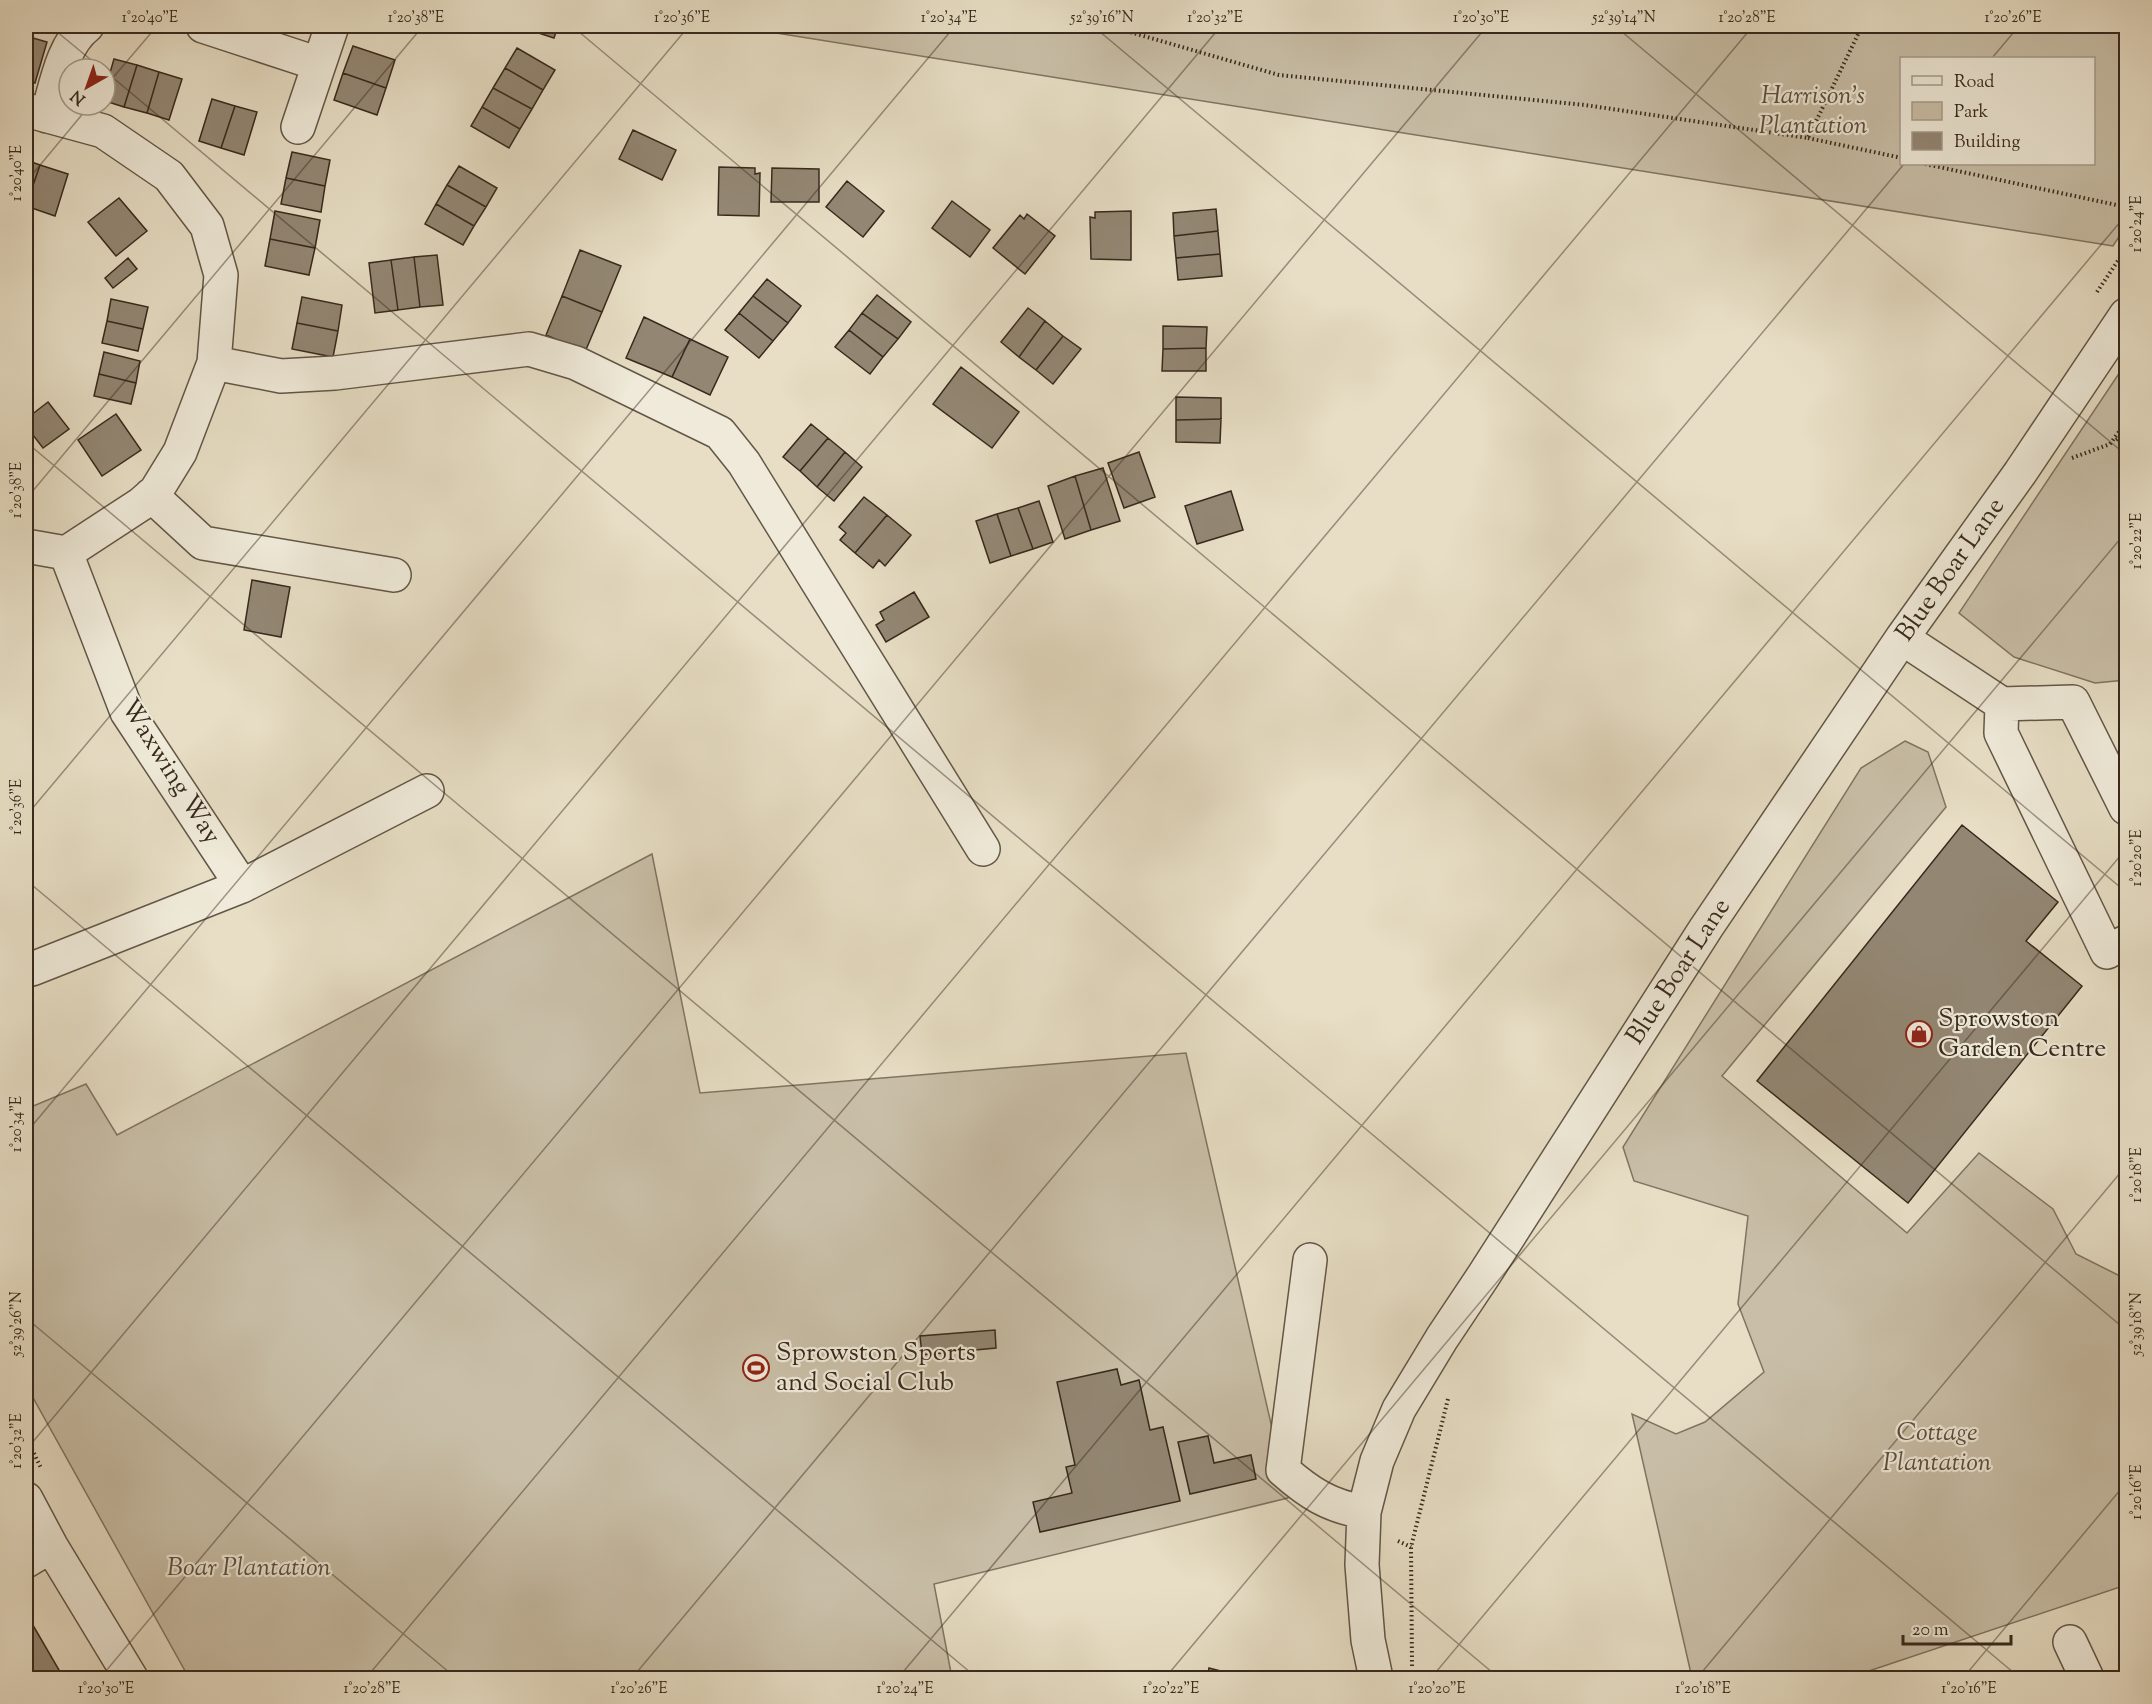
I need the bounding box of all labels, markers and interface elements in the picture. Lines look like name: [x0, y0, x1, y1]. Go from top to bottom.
text: 1°20'40"E: [122, 8, 178, 29]
text: 1°20'38"E: [388, 8, 444, 29]
text: 1°20'36"E: [654, 8, 710, 29]
text: 1°20'34"E: [921, 8, 977, 29]
text: 52°39'16"N: [1069, 8, 1134, 29]
text: 1°20'32"E: [1187, 8, 1243, 29]
text: 1°20'30"E: [1453, 8, 1509, 29]
text: 52°39'14"N: [1591, 8, 1656, 29]
text: 1°20'28"E: [1718, 8, 1776, 29]
text: 1°20'26"E: [1984, 8, 2042, 29]
north arrow: [57, 57, 117, 117]
legend: [1900, 57, 2095, 165]
text: Road: [1954, 70, 1994, 96]
park label: Harrison's Plantation: [1759, 78, 1868, 145]
text: N: [67, 84, 91, 109]
text: Park: [1954, 100, 1989, 126]
text: Building: [1954, 130, 2020, 156]
text: 1°20'40"E: [7, 145, 28, 201]
text: 1°20'24"E: [2127, 195, 2148, 253]
text: 1°20'38"E: [7, 462, 28, 518]
street label: Blue Boar Lane: [1888, 490, 2014, 650]
text: 1°20'22"E: [2127, 513, 2148, 569]
street label: Waxwing Way: [111, 692, 229, 852]
text: 1°20'36"E: [7, 779, 28, 835]
text: 1°20'20"E: [2127, 829, 2148, 887]
street label: Blue Boar Lane: [1618, 891, 1740, 1053]
place label: Sprowston Garden Centre: [1938, 1001, 2106, 1068]
shop icon: Sprowston Garden Centre: [1904, 1019, 1934, 1049]
text: 1°20'34"E: [7, 1096, 28, 1152]
text: 1°20'18"E: [2127, 1147, 2148, 1203]
text: 52°39'26"N: [7, 1291, 28, 1358]
text: 52°39'18"N: [2127, 1292, 2148, 1357]
place label: Sprowston Sports and Social Club: [776, 1335, 976, 1402]
sports icon: Sprowston Sports and Social Club: [741, 1353, 771, 1383]
text: 1°20'32"E: [7, 1413, 28, 1469]
park label: Cottage Plantation: [1883, 1415, 1992, 1482]
text: 1°20'16"E: [2127, 1464, 2148, 1520]
park label: Boar Plantation: [167, 1550, 331, 1587]
scale bar: [1903, 1608, 2011, 1646]
text: 20 m: [1912, 1618, 1949, 1644]
text: 1°20'30"E: [78, 1679, 134, 1700]
text: 1°20'28"E: [343, 1679, 401, 1700]
text: 1°20'26"E: [610, 1679, 668, 1700]
text: 1°20'24"E: [876, 1679, 934, 1700]
text: 1°20'22"E: [1143, 1679, 1199, 1700]
text: 1°20'20"E: [1408, 1679, 1466, 1700]
text: 1°20'18"E: [1675, 1679, 1731, 1700]
text: 1°20'16"E: [1941, 1679, 1997, 1700]

